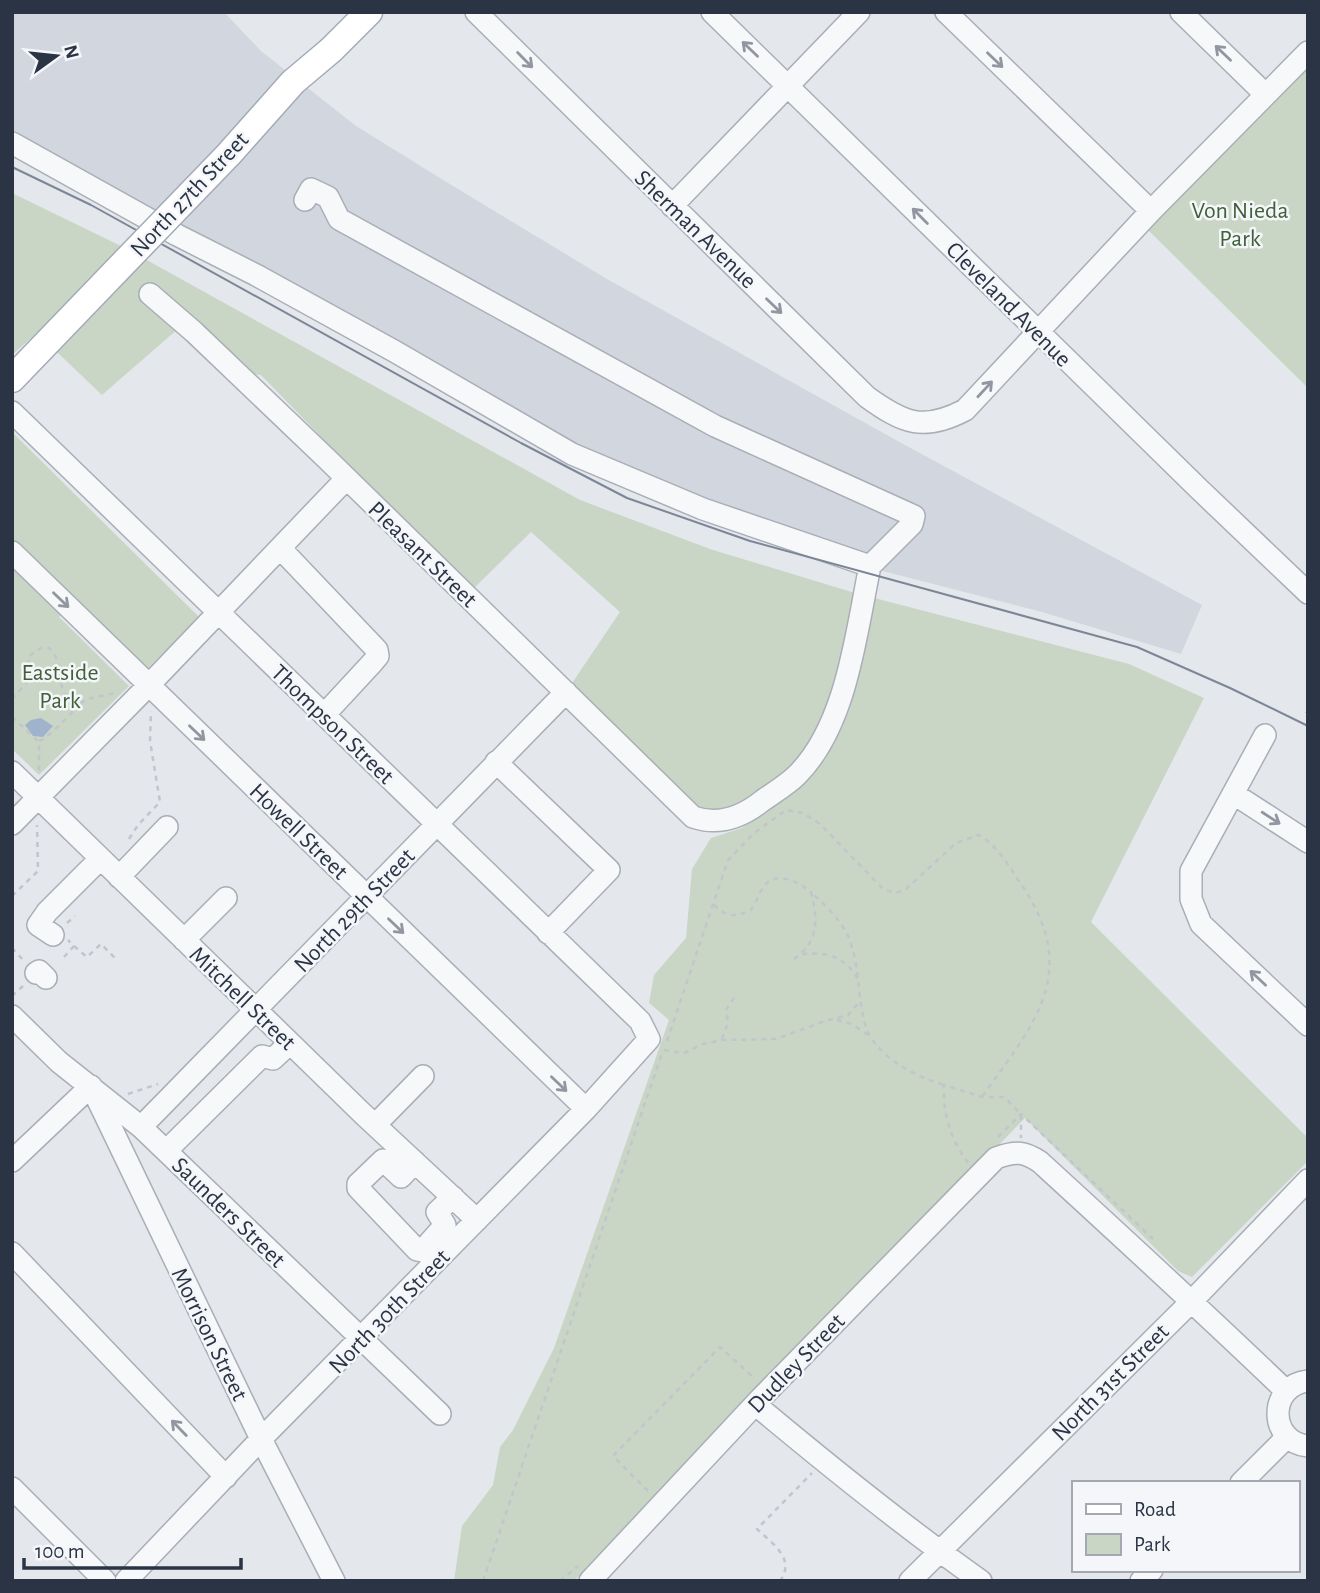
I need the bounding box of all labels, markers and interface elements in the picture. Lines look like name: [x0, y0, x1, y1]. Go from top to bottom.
north arrow: [21, 21, 91, 91]
one-way arrow: [741, 41, 758, 58]
text: N: [60, 43, 82, 61]
one-way arrow: [1215, 45, 1232, 62]
one-way arrow: [986, 51, 1003, 68]
one-way arrow: [516, 52, 533, 69]
street label: North 27th Street: [126, 127, 254, 262]
street label: Sherman Avenue: [630, 166, 761, 293]
park label: Von Nieda Park: [1191, 199, 1289, 251]
one-way arrow: [912, 207, 929, 224]
street label: Cleveland Avenue: [941, 238, 1075, 372]
one-way arrow: [765, 297, 782, 314]
one-way arrow: [977, 380, 993, 398]
street label: Pleasant Street: [363, 497, 482, 612]
one-way arrow: [53, 591, 70, 608]
street label: Thompson Street: [266, 660, 399, 789]
park label: Eastside Park: [22, 661, 98, 713]
one-way arrow: [189, 725, 206, 742]
street label: Howell Street: [244, 779, 352, 885]
one-way arrow: [1260, 811, 1280, 825]
street label: North 29th Street: [290, 844, 420, 977]
one-way arrow: [387, 917, 404, 934]
street label: Mitchell Street: [185, 942, 300, 1055]
one-way arrow: [1249, 970, 1267, 986]
one-way arrow: [551, 1075, 568, 1092]
street label: Saunders Street: [167, 1153, 290, 1273]
street label: North 30th Street: [325, 1245, 455, 1378]
street label: Morrison Street: [167, 1264, 252, 1405]
street label: Dudley Street: [744, 1309, 850, 1418]
street label: North 31st Street: [1048, 1319, 1174, 1446]
one-way arrow: [170, 1420, 187, 1437]
legend: [1072, 1481, 1299, 1572]
text: Road: [1134, 1499, 1176, 1520]
scale bar: [24, 1526, 242, 1570]
text: Park: [1134, 1534, 1171, 1555]
text: 100 m: [35, 1541, 85, 1562]

